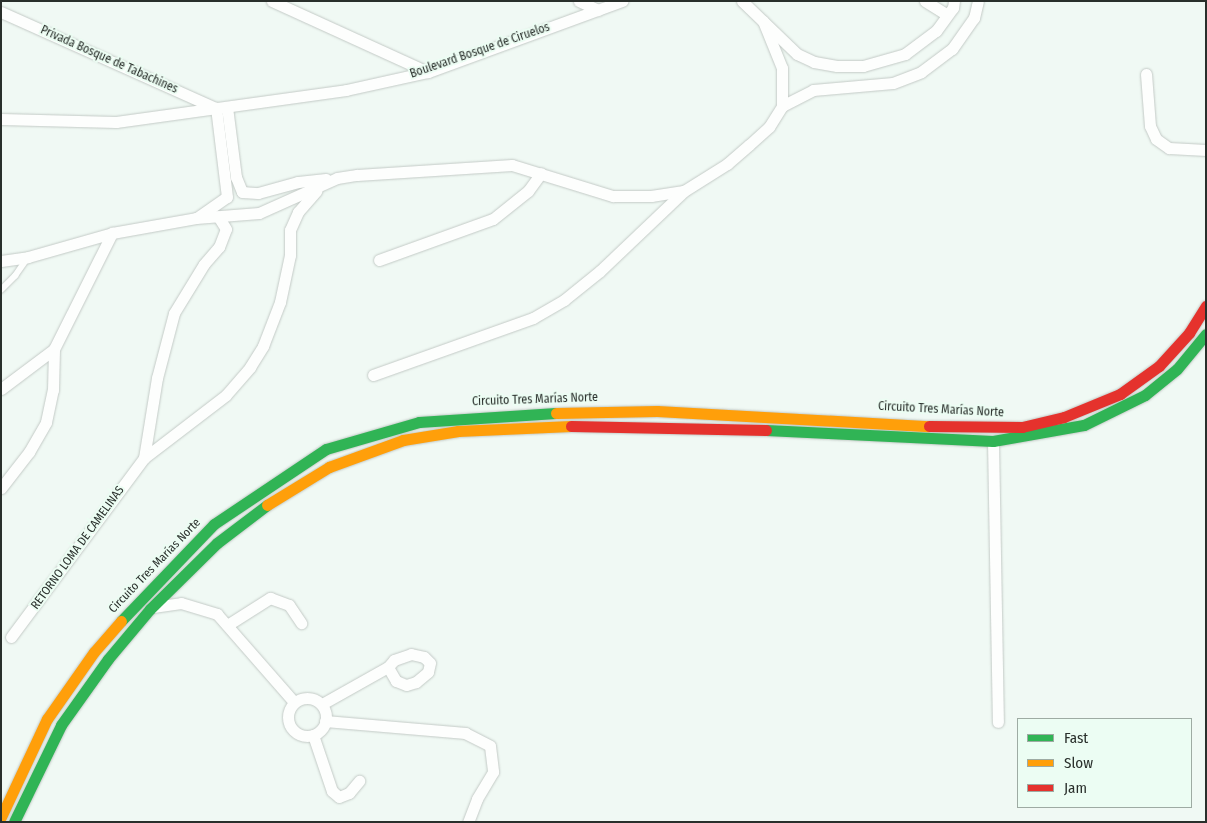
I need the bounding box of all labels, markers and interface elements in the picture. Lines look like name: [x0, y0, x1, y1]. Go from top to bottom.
street label: Boulevard Bosque de Ciruelos: [408, 20, 552, 82]
street label: Privada Bosque de Tabachines: [38, 23, 180, 97]
street label: Circuito Tres Marías Norte: [472, 391, 598, 409]
street label: Circuito Tres Marías Norte: [878, 400, 1004, 420]
street label: RETORNO LOMA DE CAMELINAS: [28, 484, 128, 612]
street label: Circuito Tres Marías Norte: [106, 516, 204, 616]
legend: [1017, 718, 1192, 808]
text: Fast: [1064, 729, 1088, 747]
text: Slow: [1064, 754, 1093, 772]
text: Jam: [1064, 779, 1087, 797]

